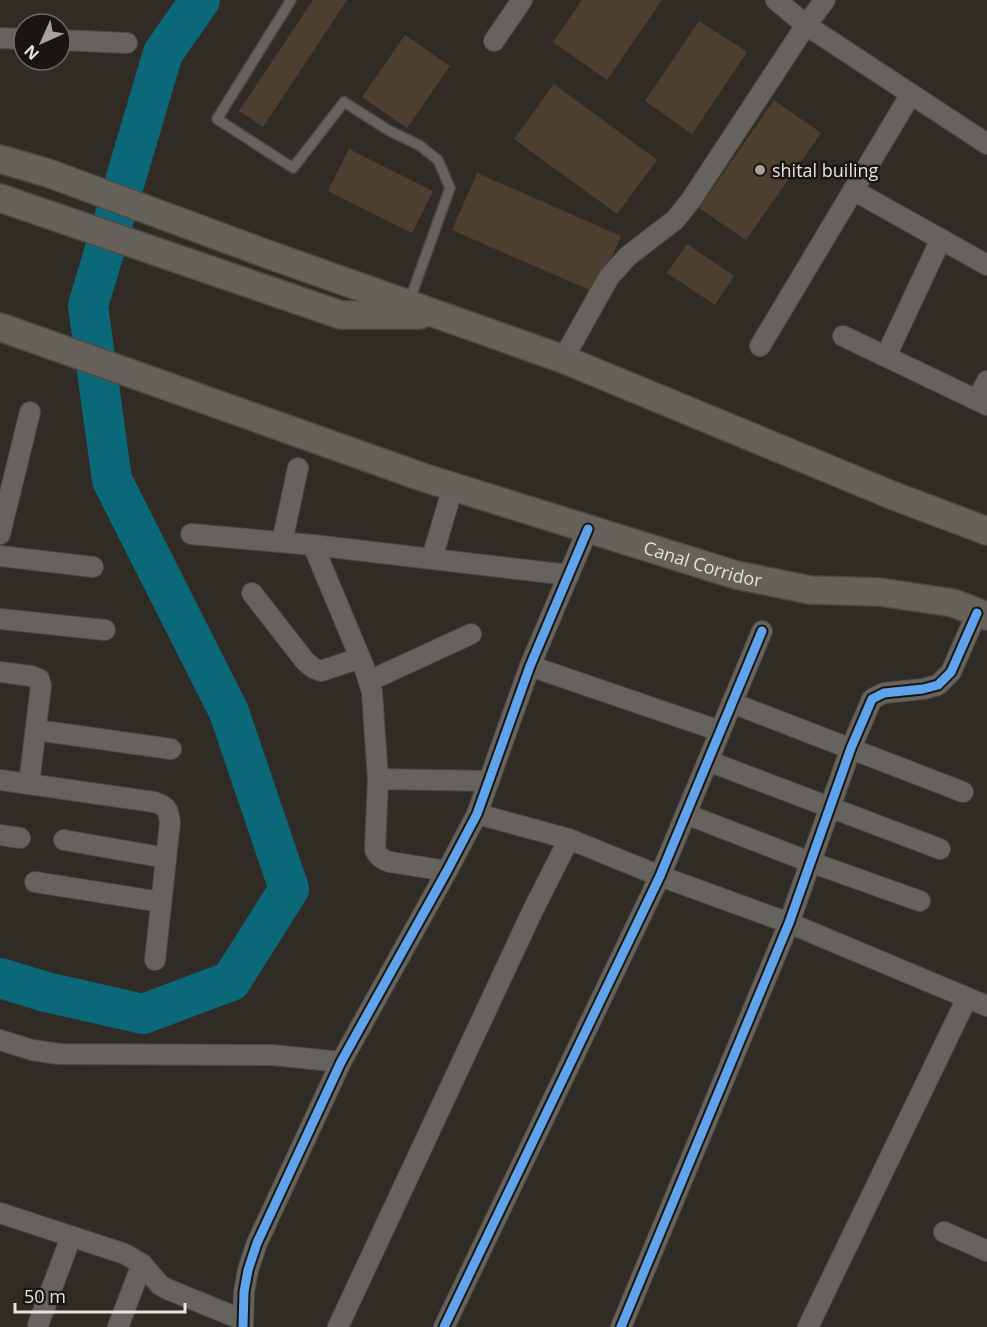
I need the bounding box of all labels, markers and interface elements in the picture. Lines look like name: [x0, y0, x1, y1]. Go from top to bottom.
north arrow: [12, 12, 72, 72]
text: N: [19, 40, 44, 65]
place label: shital builing: [772, 158, 879, 182]
marker: shital builing: [753, 163, 767, 177]
street label: Canal Corridor: [641, 535, 765, 592]
scale bar: [15, 1276, 184, 1314]
text: 50 m: [24, 1284, 66, 1308]

